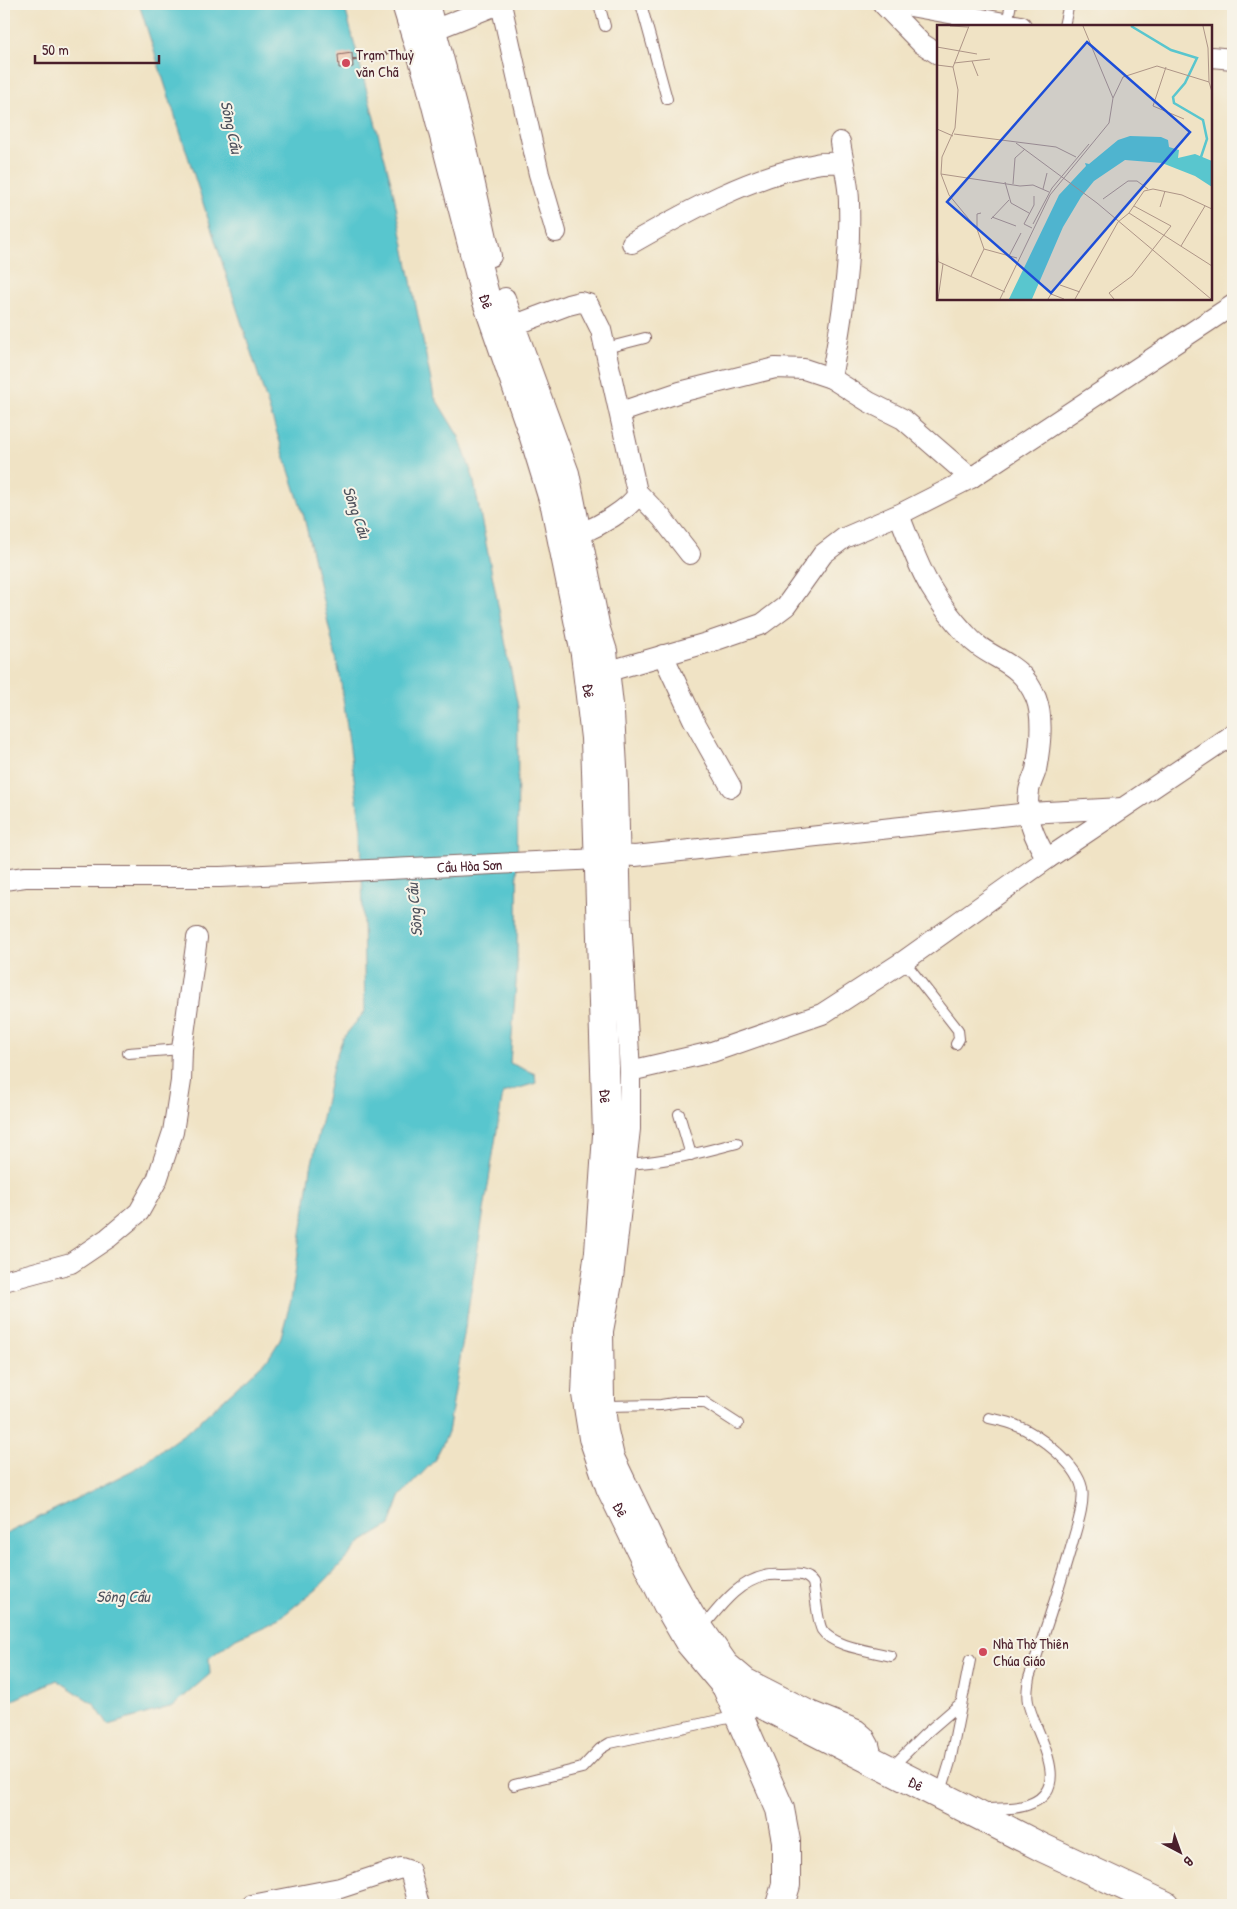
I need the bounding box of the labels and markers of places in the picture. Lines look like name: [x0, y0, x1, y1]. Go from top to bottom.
place label: Trạm Thuỷ văn Chã: [356, 44, 414, 82]
marker: Trạm Thuỷ văn Chã: [340, 57, 352, 69]
place label: Nhà Thờ Thiên Chúa Giáo: [993, 1633, 1069, 1671]
marker: Nhà Thờ Thiên Chúa Giáo: [977, 1646, 989, 1658]

